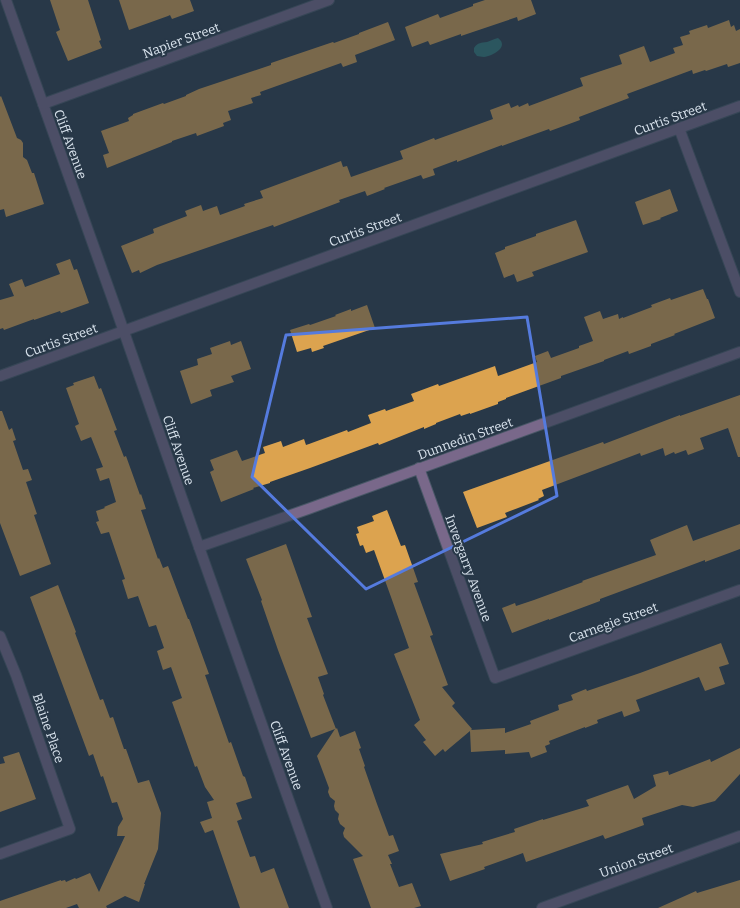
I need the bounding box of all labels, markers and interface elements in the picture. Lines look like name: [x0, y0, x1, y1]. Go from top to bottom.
street label: Napier Street: [141, 19, 222, 61]
street label: Curtis Street: [632, 98, 709, 139]
street label: Cliff Avenue: [51, 107, 90, 181]
street label: Curtis Street: [327, 209, 404, 250]
street label: Curtis Street: [23, 320, 100, 361]
street label: Cliff Avenue: [160, 413, 197, 487]
street label: Dunnedin Street: [416, 414, 515, 463]
street label: Invergarry Avenue: [442, 513, 495, 624]
street label: Carnegie Street: [567, 599, 660, 646]
street label: Blaine Place: [30, 691, 67, 765]
street label: Cliff Avenue: [267, 718, 306, 792]
street label: Union Street: [597, 840, 675, 881]

